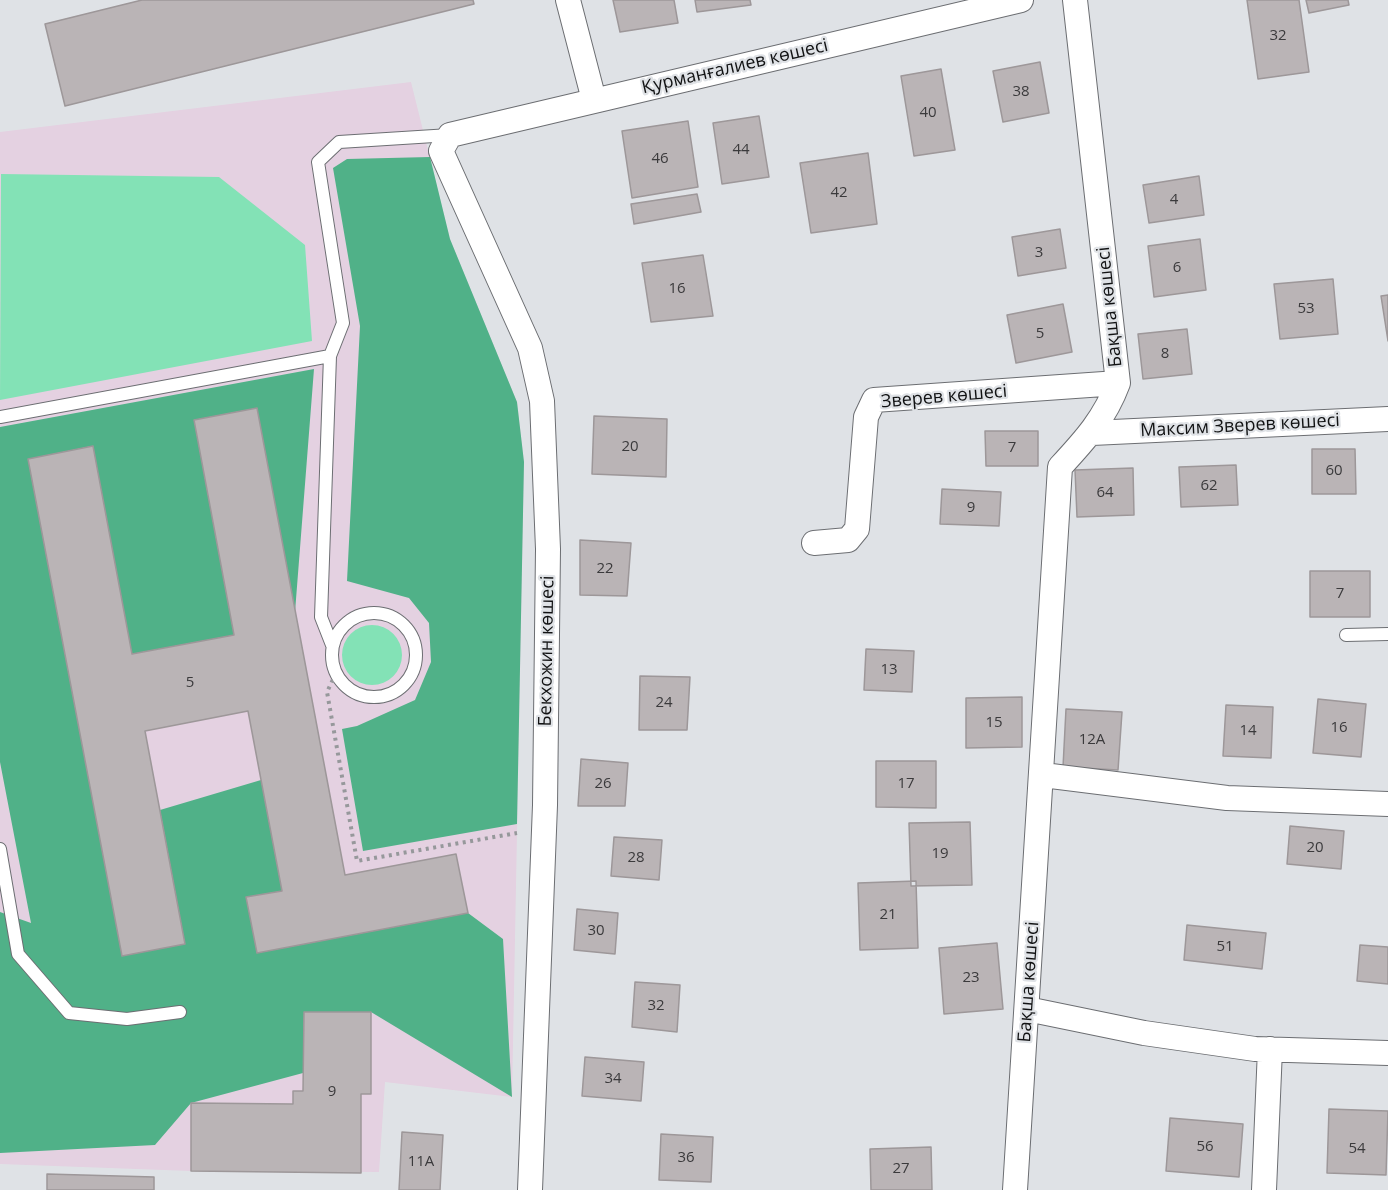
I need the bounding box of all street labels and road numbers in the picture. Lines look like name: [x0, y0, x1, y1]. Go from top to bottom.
street label: Қурманғалиев көшесі: [640, 35, 830, 99]
street label: Бақша көшесі: [1093, 246, 1127, 368]
street label: Зверев көшесі: [880, 381, 1008, 413]
street label: Максим Зверев көшесі: [1140, 410, 1340, 442]
street label: Бекхожин көшесі: [535, 575, 559, 727]
street label: Бақша көшесі: [1014, 921, 1044, 1043]

